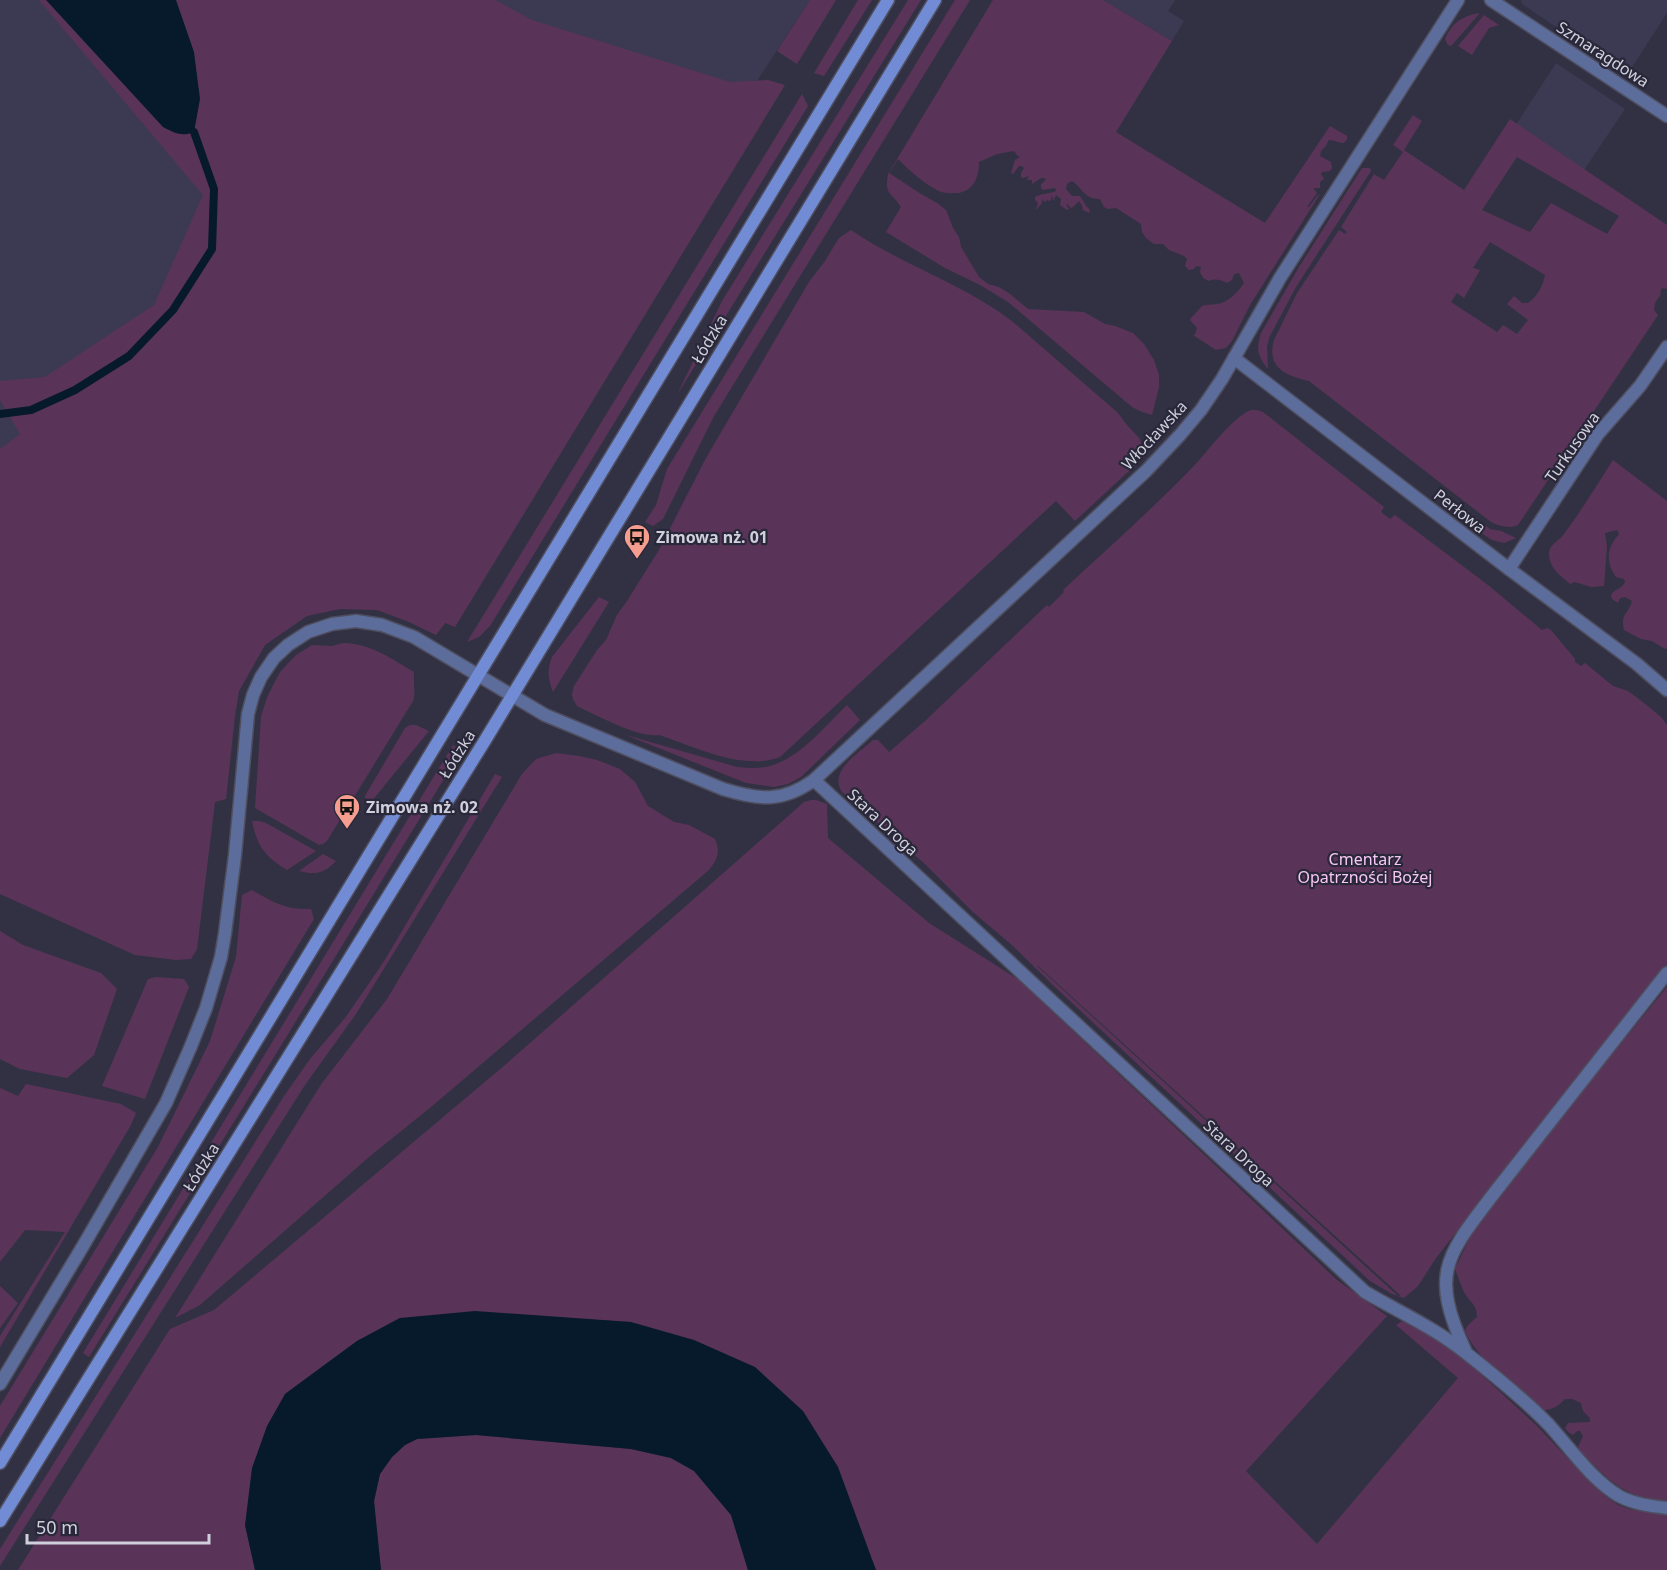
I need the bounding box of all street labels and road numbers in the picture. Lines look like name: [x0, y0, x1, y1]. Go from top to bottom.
street label: Szmaragdowa: [1553, 16, 1653, 92]
street label: Łódzka: [686, 311, 732, 367]
street label: Włocławska: [1116, 396, 1192, 474]
street label: Turkusowa: [1540, 407, 1604, 487]
street label: Perłowa: [1429, 484, 1491, 538]
street label: Łódzka: [434, 726, 480, 782]
street label: Stara Droga: [843, 783, 923, 861]
street label: Stara Droga: [1199, 1114, 1279, 1192]
street label: Łódzka: [178, 1139, 224, 1195]

